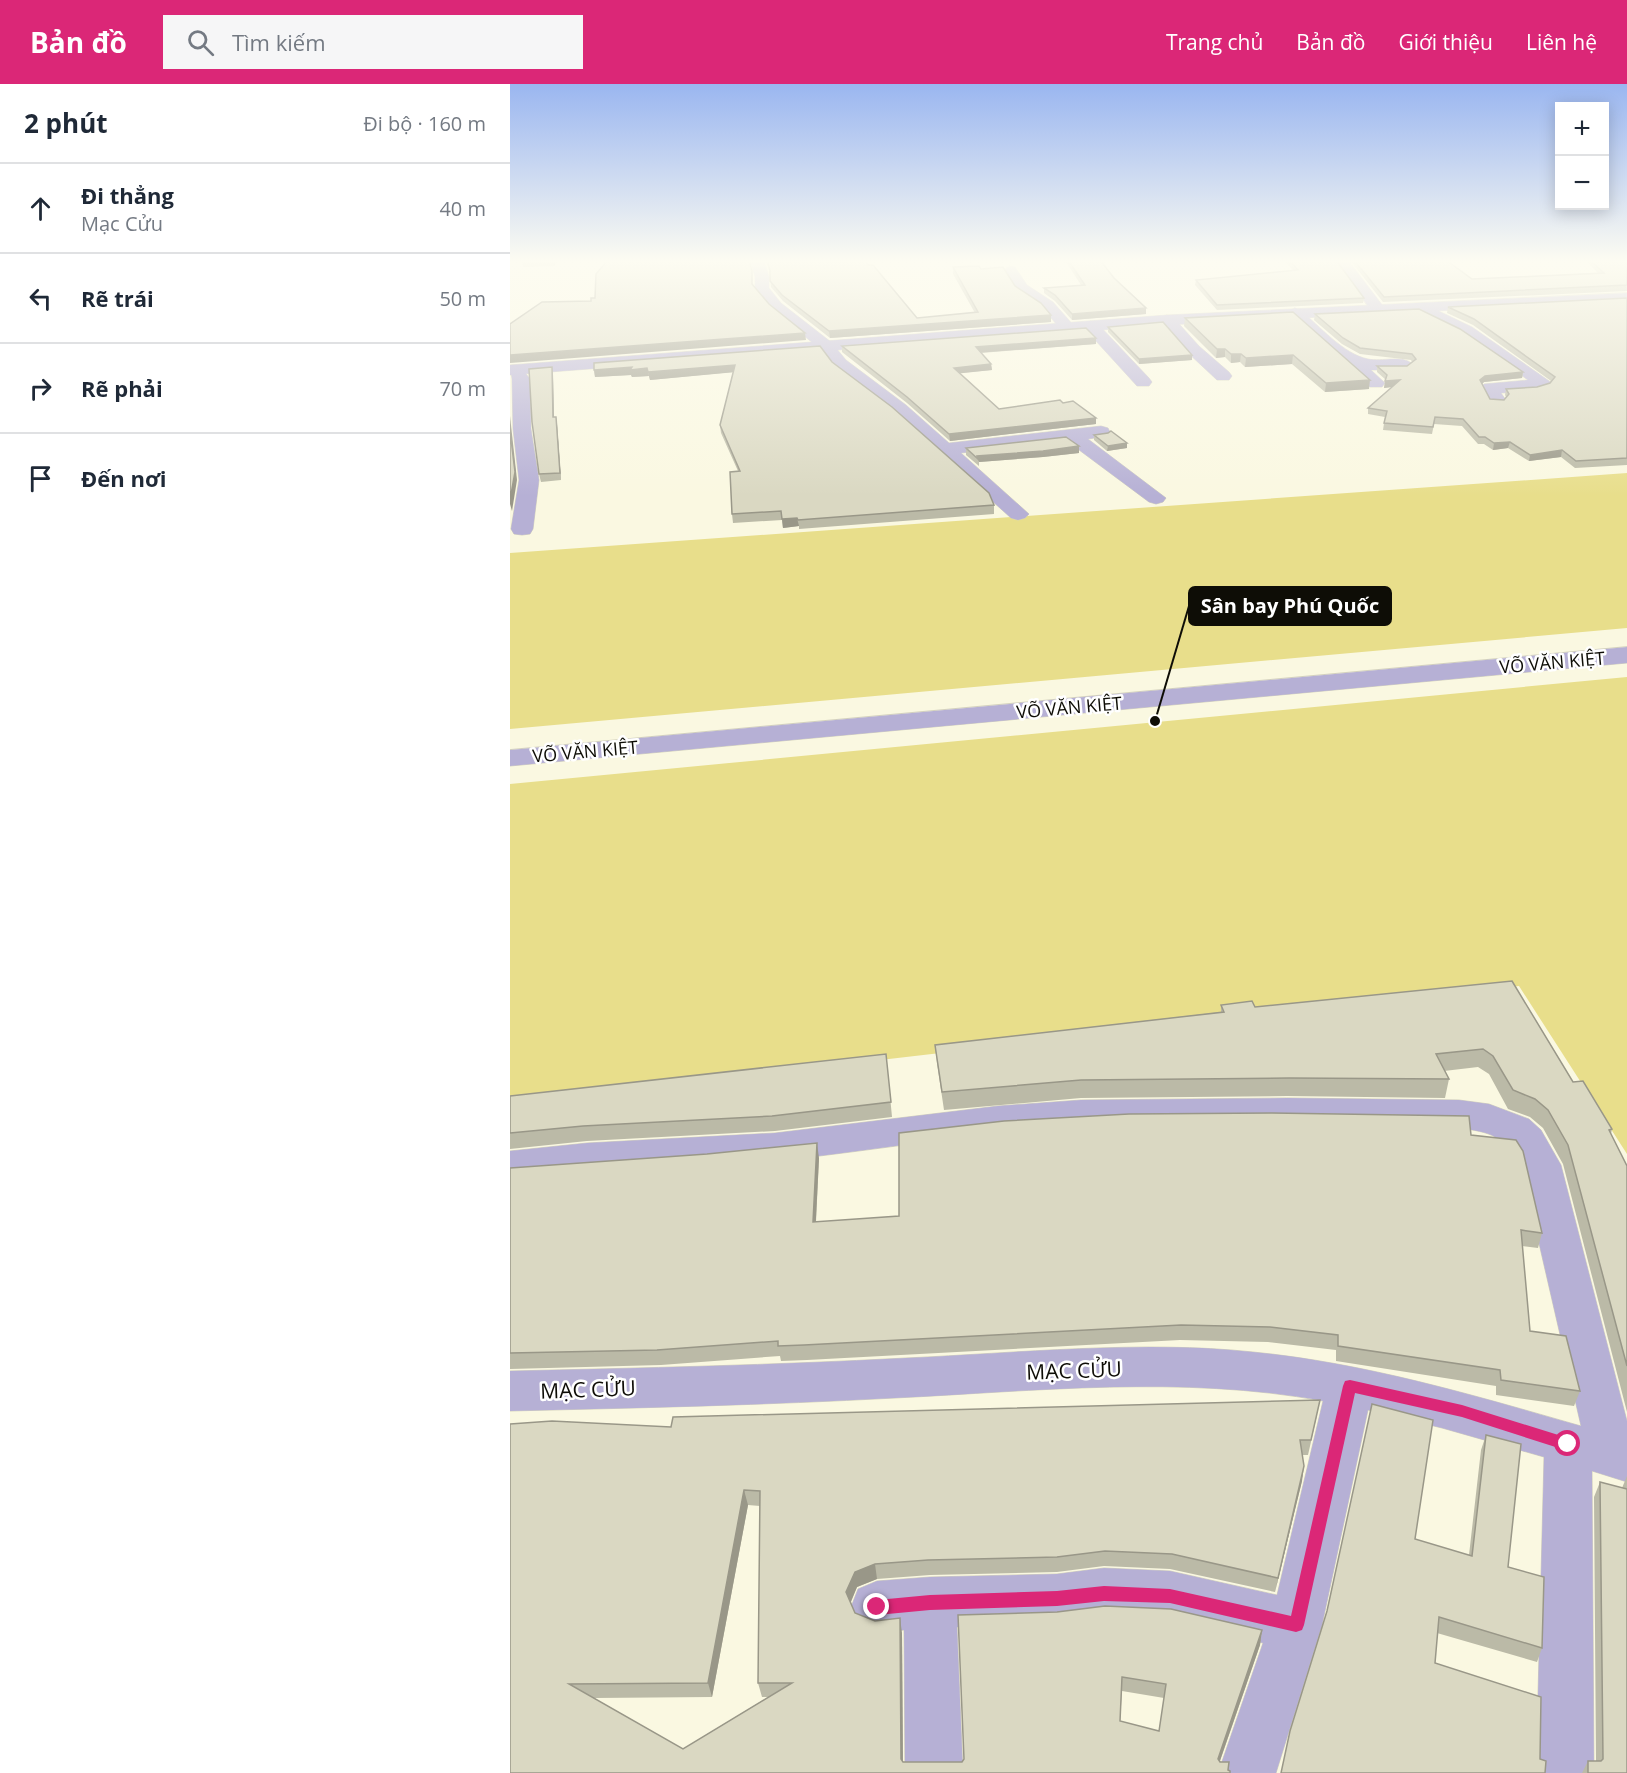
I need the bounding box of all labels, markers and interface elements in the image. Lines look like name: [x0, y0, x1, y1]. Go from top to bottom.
search box: [163, 15, 583, 69]
text: Bản đồ: [30, 23, 127, 61]
icon: search: [184, 26, 217, 59]
text: Tìm kiếm: [232, 27, 326, 57]
text: Trang chủ: [1166, 28, 1263, 56]
text: Bản đồ: [1296, 28, 1365, 56]
text: Giới thiệu: [1398, 28, 1493, 56]
text: Liên hệ: [1526, 28, 1597, 56]
map controls: [1555, 102, 1609, 210]
button: +: [1555, 102, 1609, 156]
text: 2 phút: [24, 105, 108, 141]
text: Đi bộ · 160 m: [363, 110, 486, 137]
button: −: [1555, 156, 1609, 210]
text: Đi thẳng: [81, 180, 174, 210]
icon: ahead: [24, 192, 57, 225]
text: 40 m: [439, 195, 486, 222]
text: Mạc Cửu: [81, 210, 163, 237]
icon: left: [24, 282, 57, 315]
text: Rẽ trái: [81, 283, 154, 313]
text: 50 m: [439, 285, 486, 312]
icon: right: [24, 372, 57, 405]
text: Rẽ phải: [81, 373, 163, 403]
text: 70 m: [439, 375, 486, 402]
icon: arrive: [24, 462, 57, 495]
text: Đến nơi: [81, 463, 167, 493]
callout: Sân bay Phú Quốc: [1189, 587, 1391, 625]
text: Sân bay Phú Quốc: [1201, 592, 1379, 619]
street label: VÕ VĂN KIỆT: [1498, 645, 1606, 679]
street label: VÕ VĂN KIỆT: [1015, 690, 1123, 724]
street label: VÕ VĂN KIỆT: [531, 734, 639, 768]
street label: MẠC CỬU: [1026, 1354, 1122, 1386]
street label: MẠC CỬU: [540, 1373, 636, 1405]
route start: [1554, 1430, 1580, 1456]
route end: [863, 1593, 889, 1619]

